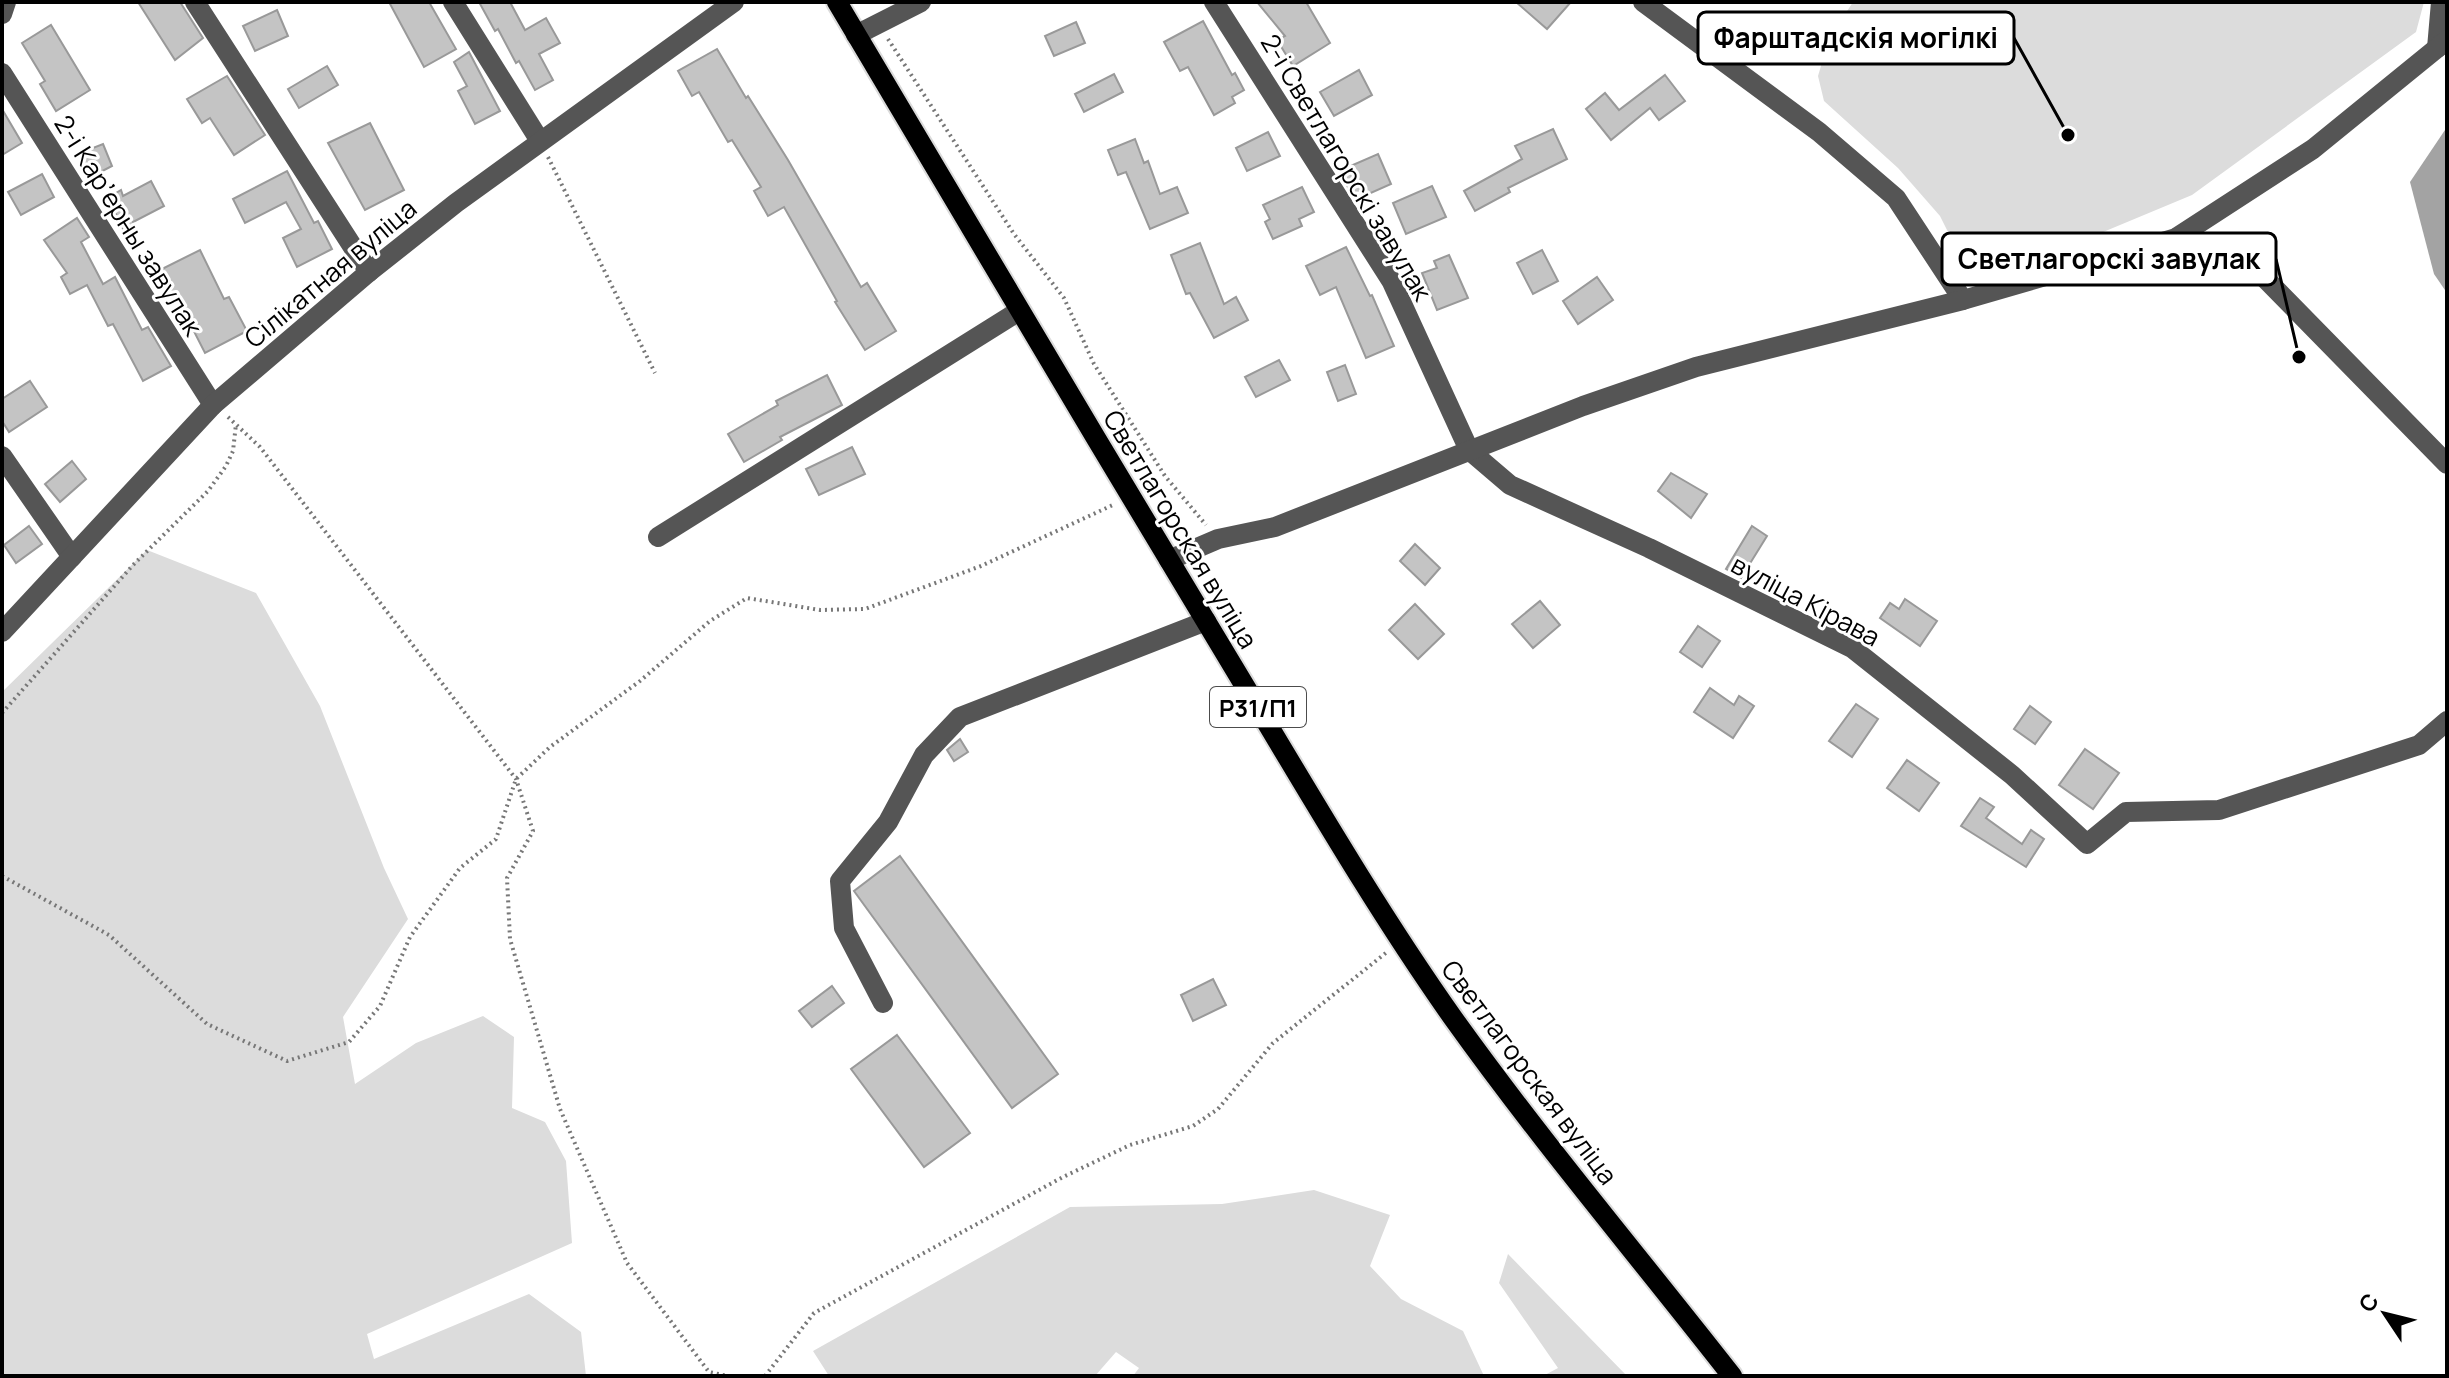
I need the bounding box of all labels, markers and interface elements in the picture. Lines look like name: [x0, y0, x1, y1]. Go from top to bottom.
callout: Фарштадскія могілкі: [1698, 12, 2014, 64]
text: Фарштадскія могілкі: [1714, 18, 1998, 56]
street label: 2-і Светлагорскі завулак: [1253, 27, 1442, 308]
street label: 2-і Карʼерны завулак: [47, 108, 212, 343]
street label: Сілікатная вуліца: [236, 190, 424, 356]
callout: Светлагорскі завулак: [1942, 233, 2276, 285]
text: Светлагорскі завулак: [1958, 239, 2261, 277]
street label: Светлагорская вуліца: [1095, 403, 1267, 655]
street label: вуліца Кірава: [1725, 546, 1887, 654]
road number: Р31/П1: [1210, 687, 1306, 727]
street label: Светлагорская вуліца: [1434, 952, 1626, 1192]
north arrow: [2345, 1274, 2425, 1354]
text: С: [2352, 1287, 2386, 1318]

